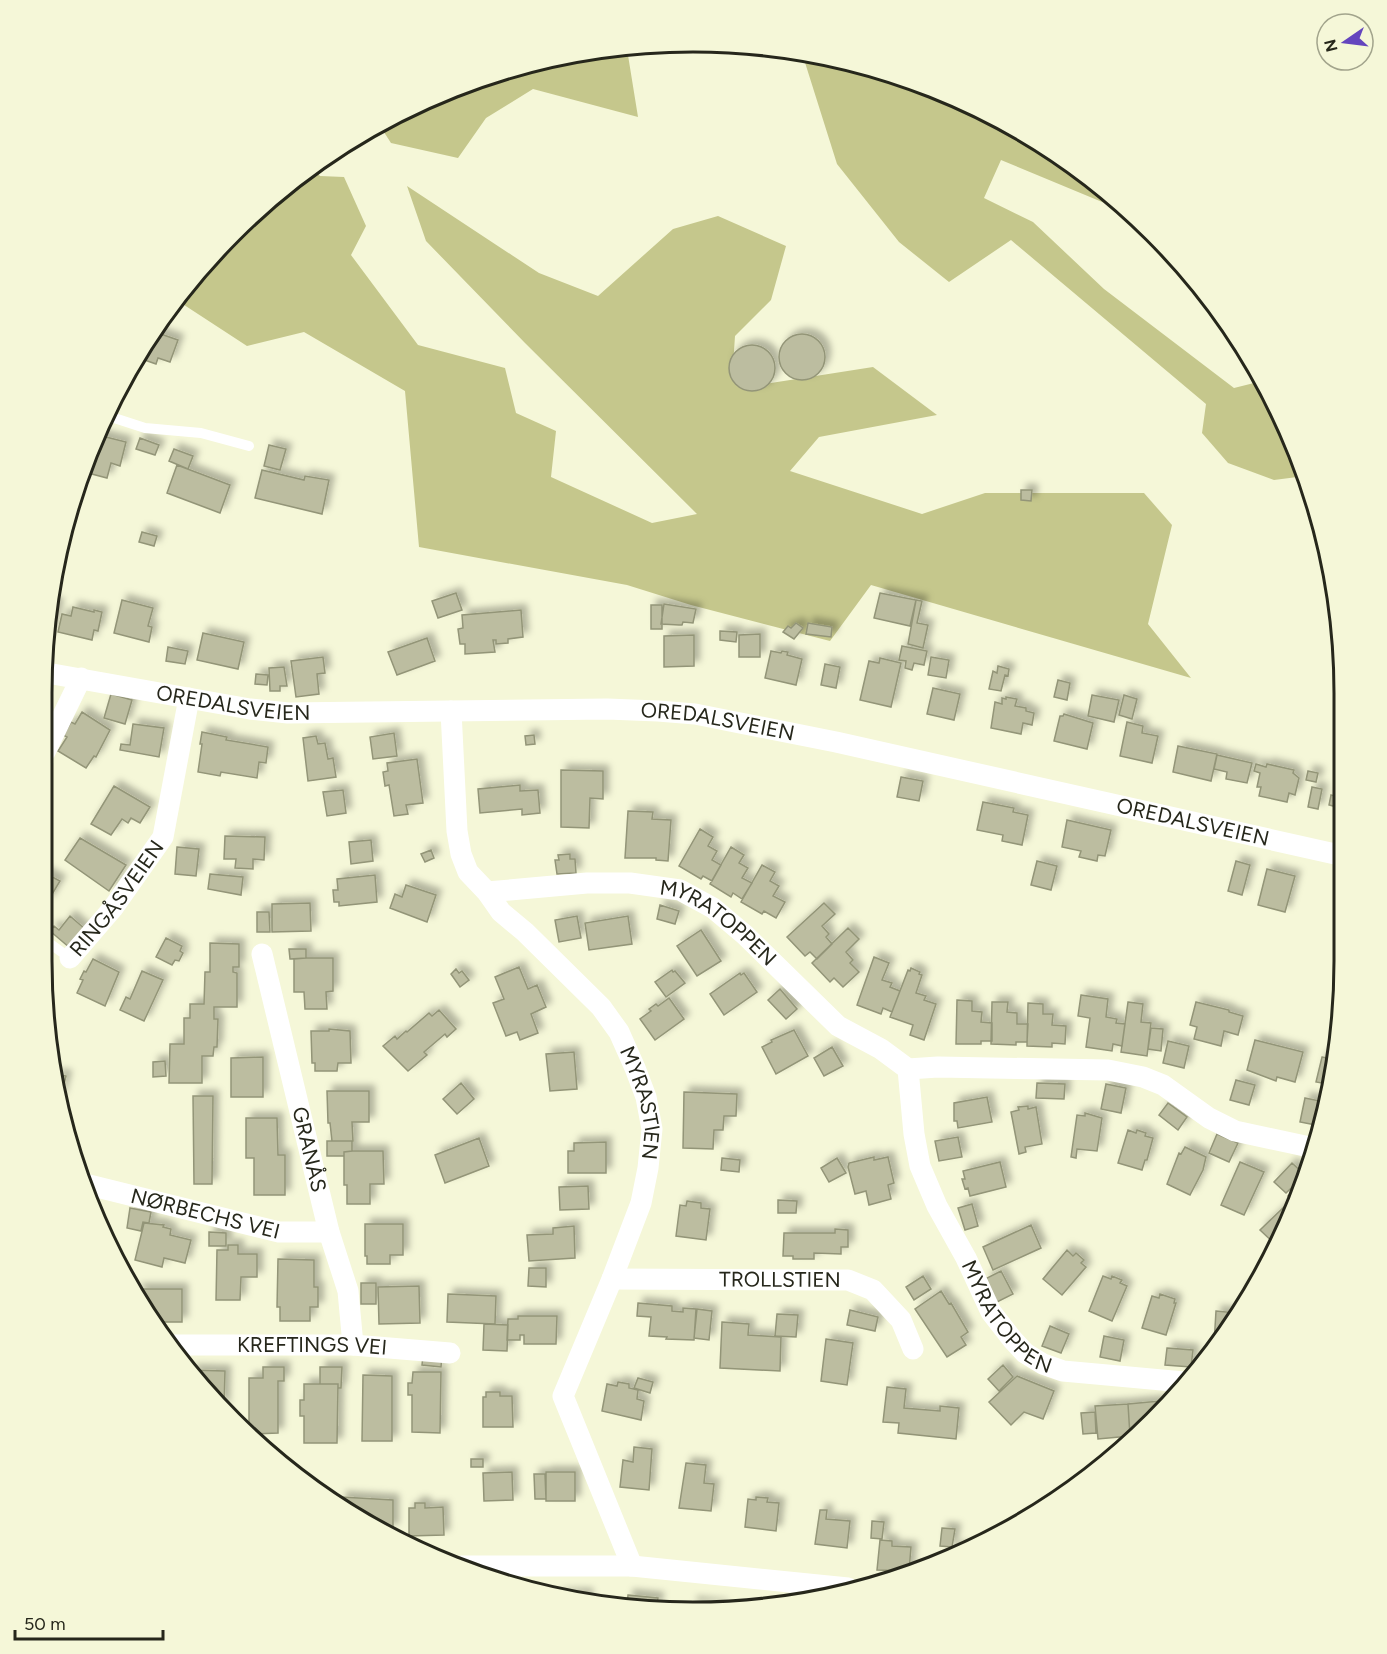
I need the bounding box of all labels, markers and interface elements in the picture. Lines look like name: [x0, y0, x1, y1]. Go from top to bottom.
north arrow: [1315, 12, 1375, 72]
text: N: [1320, 37, 1342, 54]
street label: OREDALSVEIEN: [154, 680, 311, 725]
street label: OREDALSVEIEN: [640, 697, 797, 746]
street label: OREDALSVEIEN: [1114, 792, 1272, 851]
street label: RINGÅSVEIEN: [64, 835, 169, 961]
street label: MYRATOPPEN: [658, 874, 782, 971]
street label: MYRASTIEN: [615, 1042, 665, 1161]
street label: GRANÅS: [287, 1104, 332, 1194]
street label: NØRBECHS VEI: [128, 1183, 283, 1244]
street label: MYRATOPPEN: [957, 1256, 1055, 1378]
street label: TROLLSTIEN: [719, 1266, 841, 1292]
street label: KREFTINGS VEI: [237, 1332, 388, 1360]
scale bar: [15, 1603, 164, 1641]
text: 50 m: [24, 1613, 66, 1635]

